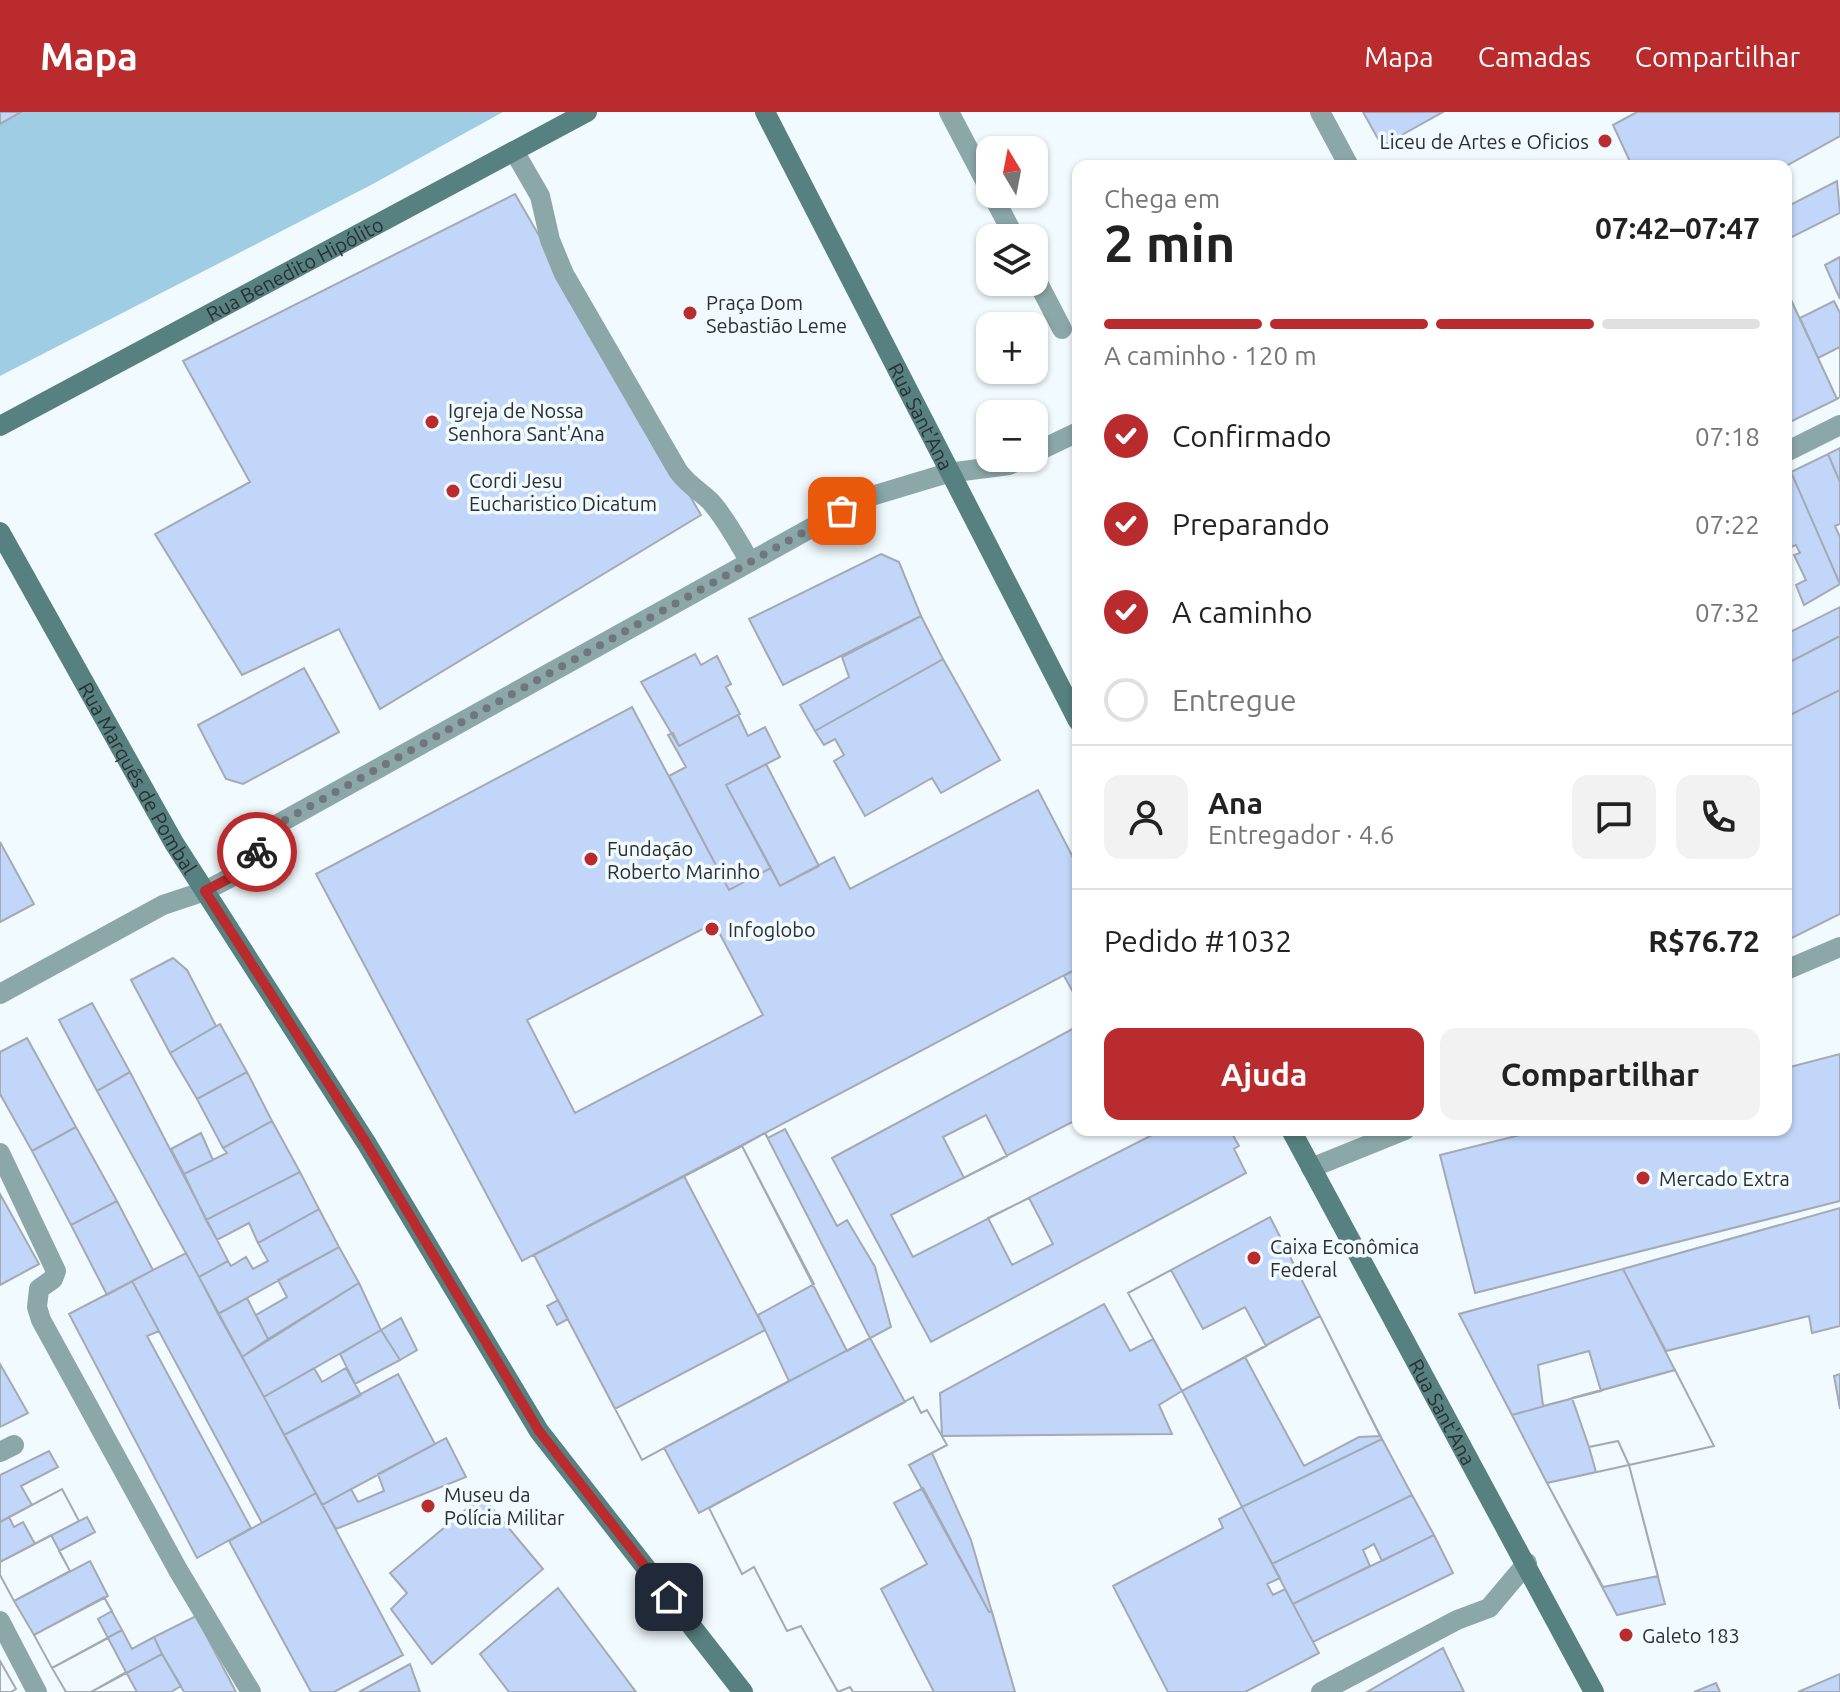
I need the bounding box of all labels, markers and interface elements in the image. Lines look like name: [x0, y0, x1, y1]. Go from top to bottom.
text: Mapa: [40, 35, 138, 77]
text: Mapa: [1364, 41, 1434, 72]
text: Camadas: [1478, 41, 1591, 72]
text: Compartilhar: [1635, 41, 1800, 72]
place label: Liceu de Artes e Oficios: [1380, 130, 1589, 153]
marker: Liceu de Artes e Oficios: [1596, 132, 1614, 150]
north arrow: [976, 136, 1048, 208]
map controls: [976, 136, 1048, 472]
text: Chega em: [1104, 184, 1220, 213]
text: 07:42–07:47: [1595, 211, 1760, 245]
street label: Rua Benedito Hipólito: [202, 212, 387, 325]
text: 2 min: [1104, 214, 1235, 272]
button: layers: [976, 224, 1048, 296]
place label: Praça Dom Sebastião Leme: [706, 291, 847, 337]
marker: Praça Dom Sebastião Leme: [681, 304, 699, 322]
button: +: [976, 312, 1048, 384]
text: A caminho · 120 m: [1104, 341, 1317, 370]
street label: Rua Sant'Ana: [884, 359, 958, 473]
place label: Igreja de Nossa Senhora Sant'Ana: [448, 399, 605, 445]
button: −: [976, 400, 1048, 472]
marker: Igreja de Nossa Senhora Sant'Ana: [423, 413, 441, 431]
icon: check: [1104, 414, 1148, 458]
text: Confirmado: [1172, 419, 1332, 453]
text: 07:18: [1695, 422, 1760, 451]
place label: Cordi Jesu Eucharistico Dicatum: [469, 469, 657, 515]
pin: [808, 477, 876, 545]
marker: Cordi Jesu Eucharistico Dicatum: [444, 482, 462, 500]
icon: bag: [820, 489, 864, 533]
icon: check: [1104, 502, 1148, 546]
text: Preparando: [1172, 507, 1330, 541]
text: 07:22: [1695, 510, 1760, 539]
icon: check: [1104, 590, 1148, 634]
text: A caminho: [1172, 595, 1313, 629]
text: 07:32: [1695, 598, 1760, 627]
street label: Rua Marquês de Pombal: [75, 678, 202, 878]
text: Entregue: [1172, 683, 1297, 717]
button: person: [1104, 775, 1188, 859]
button: chat: [1572, 775, 1656, 859]
button: phone: [1676, 775, 1760, 859]
text: Ana: [1208, 786, 1263, 820]
courier: [217, 812, 297, 892]
text: Entregador · 4.6: [1208, 820, 1394, 849]
icon: bike: [235, 830, 279, 874]
place label: Fundação Roberto Marinho: [607, 837, 760, 883]
marker: Fundação Roberto Marinho: [582, 850, 600, 868]
place label: Infoglobo: [728, 918, 816, 941]
marker: Infoglobo: [703, 920, 721, 938]
text: Pedido #1032: [1104, 924, 1292, 958]
text: R$76.72: [1648, 924, 1760, 958]
button: Ajuda: [1104, 1028, 1424, 1120]
button: Compartilhar: [1440, 1028, 1760, 1120]
place label: Mercado Extra: [1659, 1167, 1790, 1190]
marker: Mercado Extra: [1634, 1169, 1652, 1187]
place label: Caixa Econômica Federal: [1270, 1235, 1419, 1281]
marker: Caixa Econômica Federal: [1245, 1249, 1263, 1267]
street label: Rua Sant'Ana: [1405, 1355, 1481, 1469]
place label: Museu da Polícia Militar: [444, 1483, 565, 1529]
marker: Museu da Polícia Militar: [419, 1497, 437, 1515]
pin: [635, 1563, 703, 1631]
icon: home: [647, 1575, 691, 1619]
place label: Galeto 183: [1642, 1624, 1740, 1647]
marker: Galeto 183: [1617, 1626, 1635, 1644]

